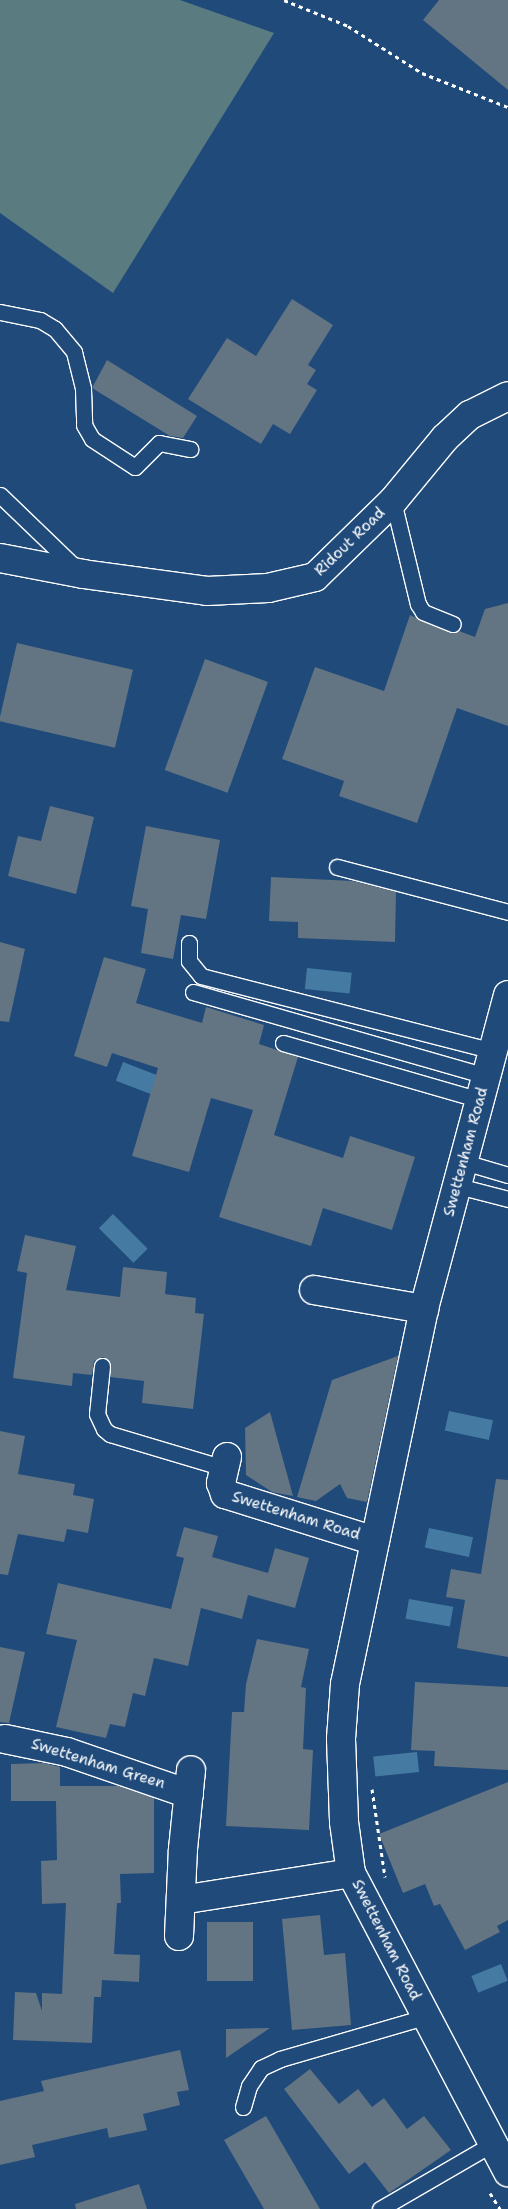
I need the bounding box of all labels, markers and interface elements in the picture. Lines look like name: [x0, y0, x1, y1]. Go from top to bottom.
street label: Ridout Road: [311, 504, 389, 580]
street label: Swettenham Road: [440, 1085, 492, 1219]
street label: Swettenham Road: [230, 1488, 362, 1544]
street label: Swettenham Green: [29, 1735, 167, 1793]
street label: Swettenham Road: [348, 1877, 424, 2003]

